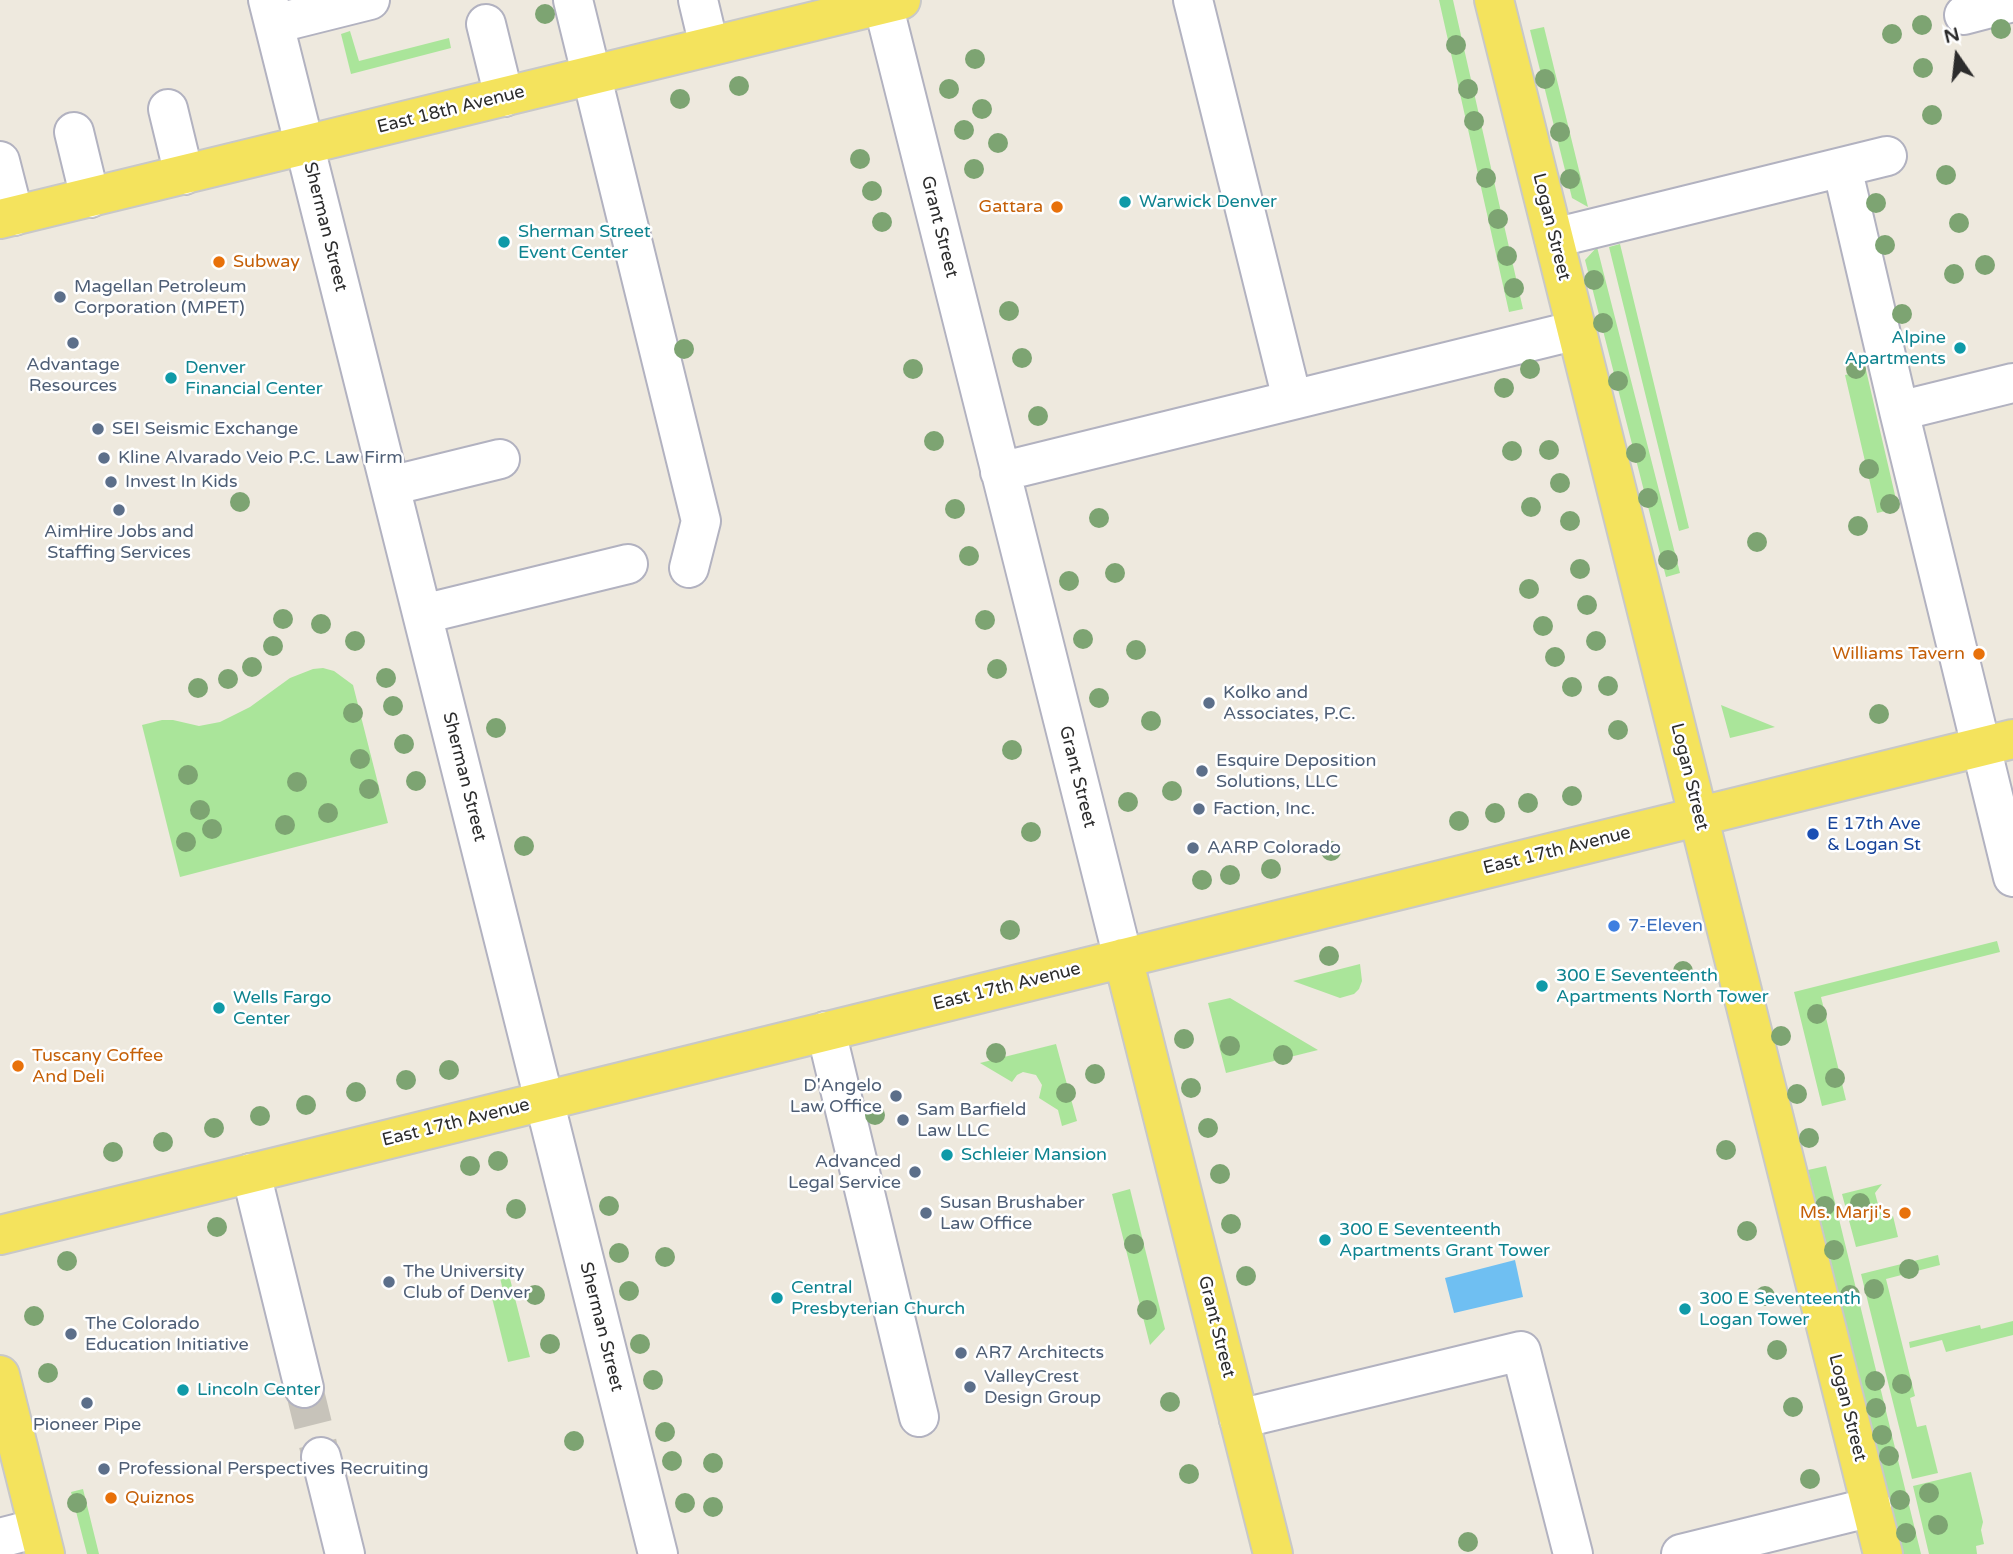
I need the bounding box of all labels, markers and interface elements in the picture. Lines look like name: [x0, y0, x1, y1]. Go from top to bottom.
north arrow: [1922, 21, 1992, 91]
text: N: [1942, 23, 1962, 48]
street label: East 18th Avenue: [375, 81, 527, 139]
street label: Sherman Street: [298, 160, 352, 294]
street label: Logan Street: [1527, 171, 1575, 283]
street label: Grant Street: [916, 174, 962, 280]
place label: Warwick Denver: [1139, 191, 1277, 213]
marker: Warwick Denver: [1117, 194, 1133, 210]
place label: Gattara: [979, 196, 1043, 218]
marker: Gattara: [1049, 199, 1065, 215]
place label: Sherman Street Event Center: [518, 221, 651, 264]
marker: Sherman Street Event Center: [496, 234, 512, 250]
place label: Subway: [233, 251, 300, 273]
marker: Subway: [211, 254, 227, 270]
place label: Magellan Petroleum Corporation (MPET): [74, 276, 246, 318]
marker: Magellan Petroleum Corporation (MPET): [52, 289, 68, 305]
place label: Alpine Apartments: [1844, 327, 1946, 370]
marker: Advantage Resources: [65, 335, 81, 351]
marker: Alpine Apartments: [1952, 340, 1968, 356]
place label: Advantage Resources: [26, 354, 120, 396]
place label: Denver Financial Center: [185, 357, 323, 400]
marker: Denver Financial Center: [163, 370, 179, 386]
place label: SEI Seismic Exchange: [112, 418, 298, 440]
marker: SEI Seismic Exchange: [90, 421, 106, 437]
place label: Kline Alvarado Veio P.C. Law Firm: [118, 447, 403, 469]
marker: Kline Alvarado Veio P.C. Law Firm: [96, 450, 112, 466]
place label: Invest In Kids: [125, 471, 238, 493]
marker: Invest In Kids: [103, 474, 119, 490]
marker: AimHire Jobs and Staffing Services: [111, 502, 127, 518]
place label: AimHire Jobs and Staffing Services: [44, 521, 194, 564]
place label: Williams Tavern: [1832, 643, 1965, 665]
marker: Williams Tavern: [1971, 646, 1987, 662]
place label: Kolko and Associates, P.C.: [1223, 682, 1356, 724]
marker: Kolko and Associates, P.C.: [1201, 695, 1217, 711]
street label: Sherman Street: [437, 710, 491, 844]
street label: Logan Street: [1665, 721, 1713, 833]
street label: Grant Street: [1054, 724, 1100, 830]
place label: Esquire Deposition Solutions, LLC: [1216, 750, 1376, 792]
marker: Esquire Deposition Solutions, LLC: [1194, 763, 1210, 779]
place label: Faction, Inc.: [1213, 798, 1315, 820]
marker: Faction, Inc.: [1191, 801, 1207, 817]
place label: E 17th Ave & Logan St: [1827, 813, 1921, 856]
street label: East 17th Avenue: [1481, 822, 1633, 880]
marker: E 17th Ave & Logan St: [1805, 826, 1821, 842]
place label: AARP Colorado: [1207, 837, 1341, 859]
marker: AARP Colorado: [1185, 840, 1201, 856]
place label: 7-Eleven: [1628, 915, 1703, 937]
marker: 7-Eleven: [1606, 918, 1622, 934]
street label: East 17th Avenue: [931, 958, 1083, 1016]
place label: 300 E Seventeenth Apartments North Tower: [1556, 965, 1769, 1007]
marker: 300 E Seventeenth Apartments North Tower: [1534, 978, 1550, 994]
place label: Wells Fargo Center: [233, 987, 331, 1030]
marker: Wells Fargo Center: [211, 1000, 227, 1016]
place label: Tuscany Coffee And Deli: [32, 1045, 163, 1088]
marker: Tuscany Coffee And Deli: [10, 1058, 26, 1074]
place label: D'Angelo Law Office: [790, 1075, 882, 1118]
marker: D'Angelo Law Office: [888, 1088, 904, 1104]
street label: East 17th Avenue: [380, 1094, 532, 1152]
place label: Sam Barfield Law LLC: [917, 1099, 1026, 1142]
marker: Sam Barfield Law LLC: [895, 1112, 911, 1128]
place label: Schleier Mansion: [961, 1144, 1107, 1166]
marker: Schleier Mansion: [939, 1147, 955, 1163]
place label: Advanced Legal Service: [788, 1151, 901, 1194]
marker: Advanced Legal Service: [907, 1164, 923, 1180]
place label: Susan Brushaber Law Office: [940, 1192, 1085, 1234]
place label: Ms. Marji's: [1800, 1202, 1891, 1224]
marker: Susan Brushaber Law Office: [918, 1205, 934, 1221]
marker: Ms. Marji's: [1897, 1205, 1913, 1221]
place label: 300 E Seventeenth Apartments Grant Tower: [1339, 1219, 1550, 1262]
marker: 300 E Seventeenth Apartments Grant Tower: [1317, 1232, 1333, 1248]
street label: Sherman Street: [574, 1260, 628, 1394]
place label: The University Club of Denver: [403, 1261, 530, 1304]
marker: The University Club of Denver: [381, 1274, 397, 1290]
street label: Grant Street: [1193, 1274, 1239, 1380]
place label: Central Presbyterian Church: [791, 1277, 965, 1320]
place label: 300 E Seventeenth Logan Tower: [1699, 1288, 1861, 1330]
marker: Central Presbyterian Church: [769, 1290, 785, 1306]
marker: 300 E Seventeenth Logan Tower: [1677, 1301, 1693, 1317]
place label: The Colorado Education Initiative: [85, 1313, 249, 1356]
marker: The Colorado Education Initiative: [63, 1326, 79, 1342]
place label: AR7 Architects: [975, 1342, 1104, 1364]
marker: AR7 Architects: [953, 1345, 969, 1361]
street label: Logan Street: [1823, 1352, 1871, 1464]
place label: ValleyCrest Design Group: [984, 1366, 1101, 1408]
place label: Lincoln Center: [197, 1379, 320, 1401]
marker: ValleyCrest Design Group: [962, 1379, 978, 1395]
marker: Lincoln Center: [175, 1382, 191, 1398]
marker: Pioneer Pipe: [79, 1395, 95, 1411]
place label: Pioneer Pipe: [33, 1414, 141, 1436]
place label: Professional Perspectives Recruiting: [118, 1458, 429, 1480]
marker: Professional Perspectives Recruiting: [96, 1461, 112, 1477]
place label: Quiznos: [125, 1487, 194, 1509]
marker: Quiznos: [103, 1490, 119, 1506]

